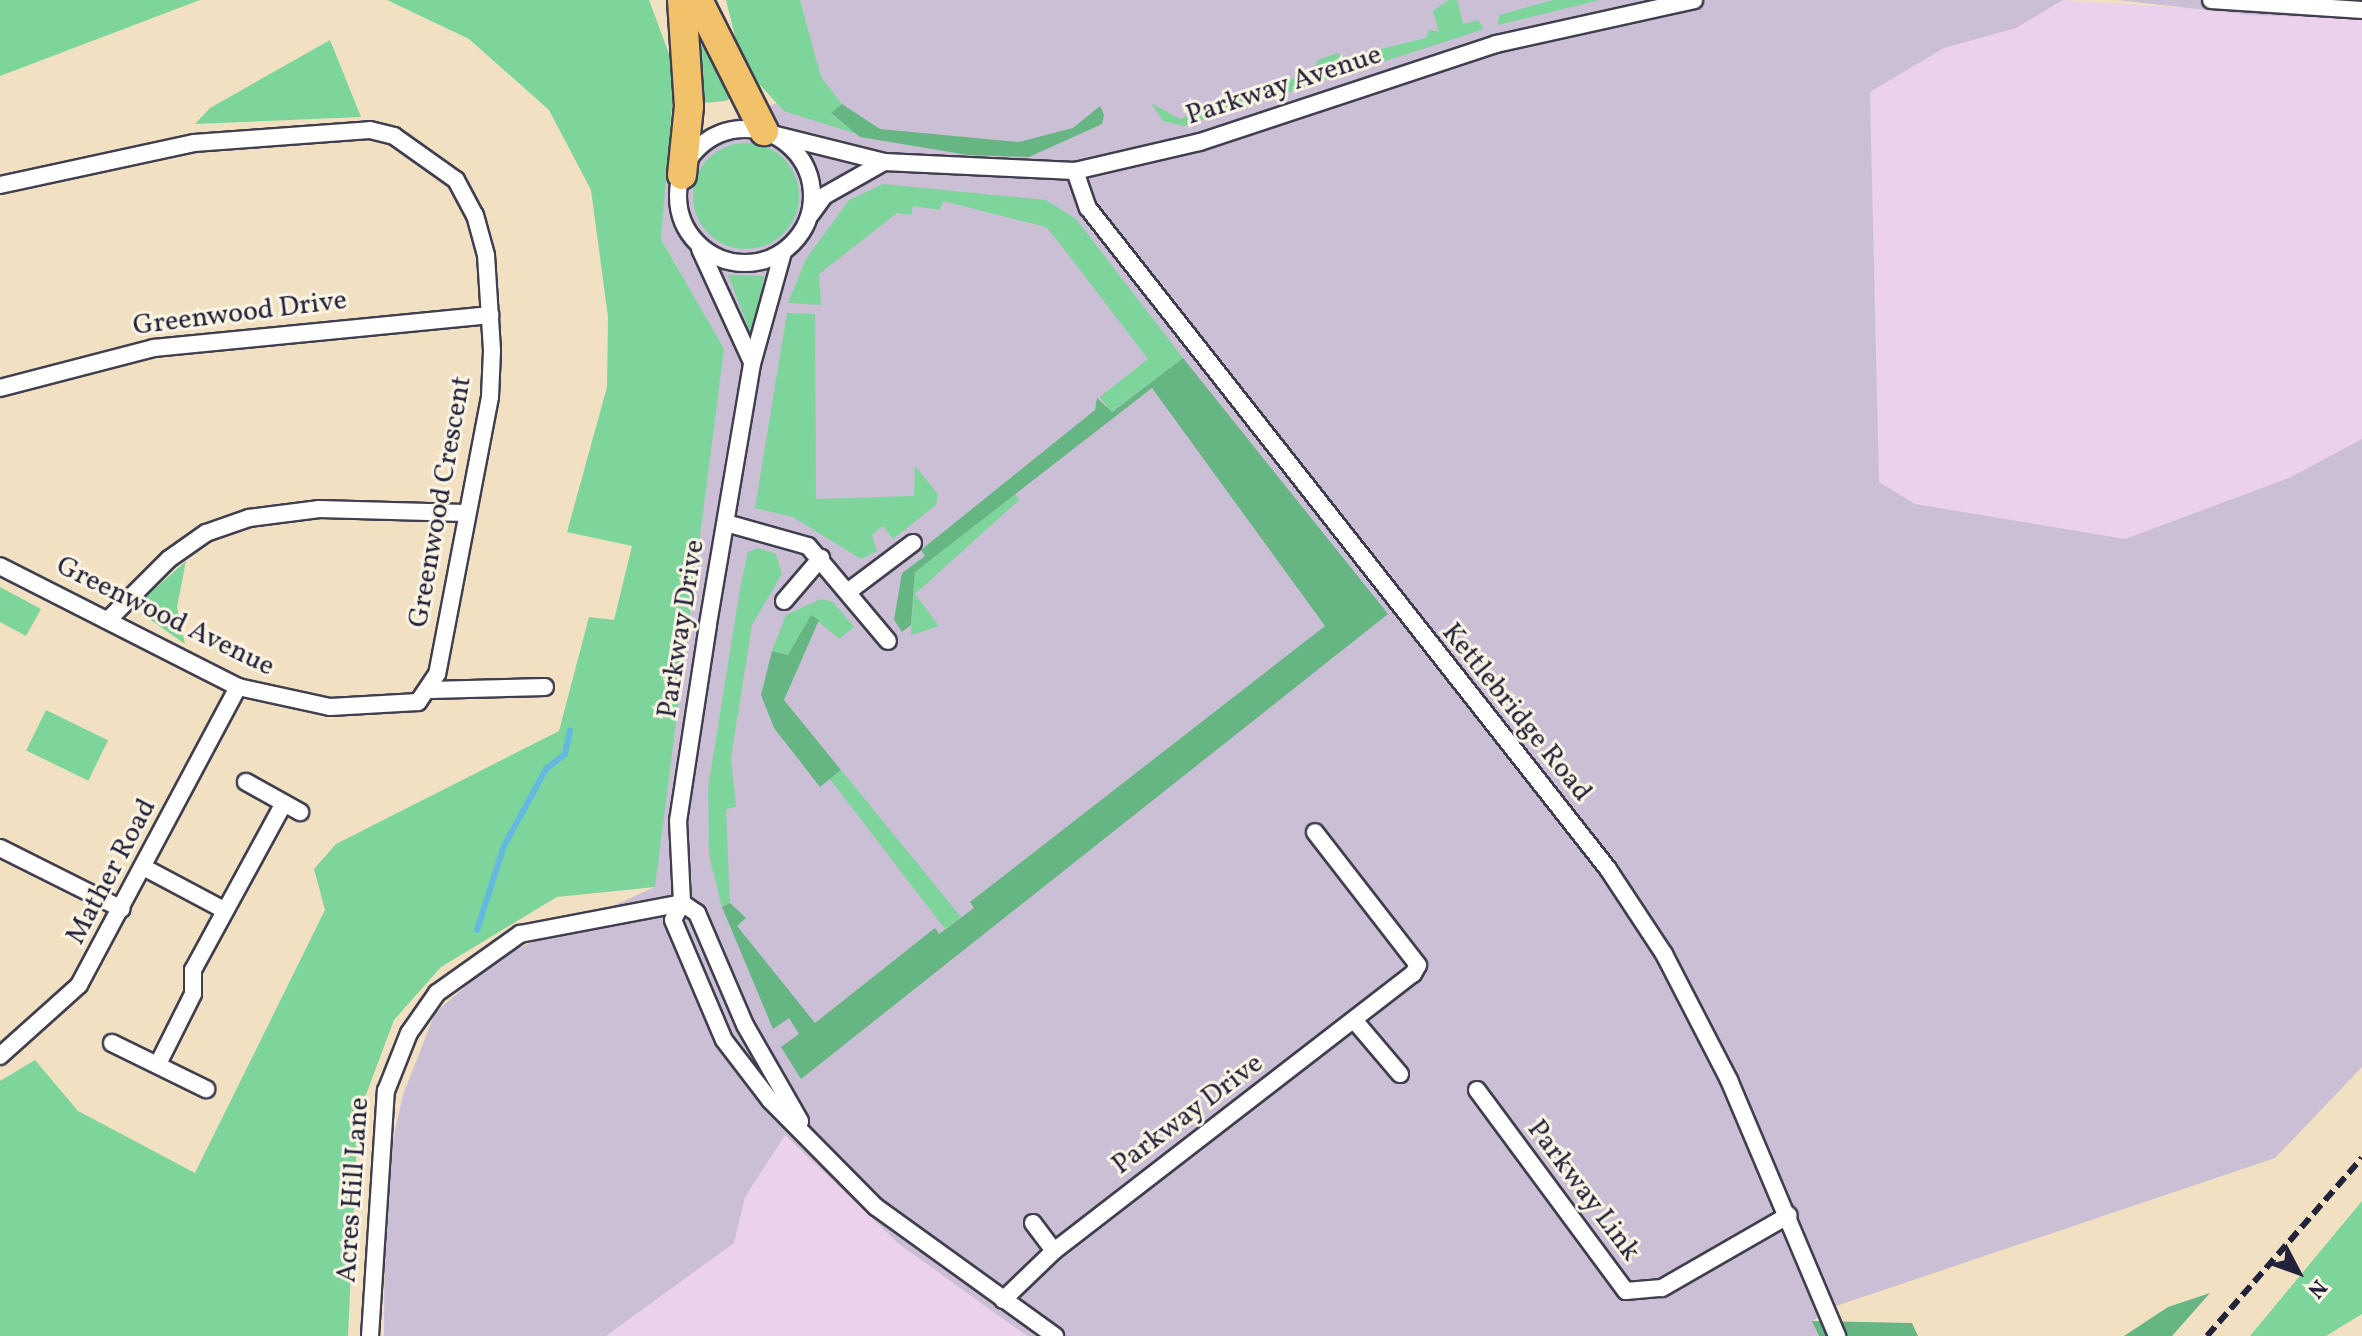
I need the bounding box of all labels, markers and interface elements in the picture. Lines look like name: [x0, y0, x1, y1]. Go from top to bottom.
street label: Parkway Avenue: [1182, 38, 1386, 134]
street label: Greenwood Drive: [131, 284, 349, 344]
street label: Greenwood Crescent: [402, 374, 480, 630]
street label: Parkway Drive: [651, 537, 713, 721]
street label: Greenwood Avenue: [50, 550, 280, 684]
street label: Kettlebridge Road: [1434, 617, 1598, 809]
street label: Mather Road: [60, 794, 164, 950]
street label: Parkway Drive: [1106, 1047, 1270, 1183]
street label: Acres Hill Lane: [331, 1096, 377, 1284]
street label: Parkway Link: [1519, 1113, 1647, 1269]
north arrow: [2258, 1232, 2338, 1312]
text: N: [2300, 1272, 2333, 1304]

